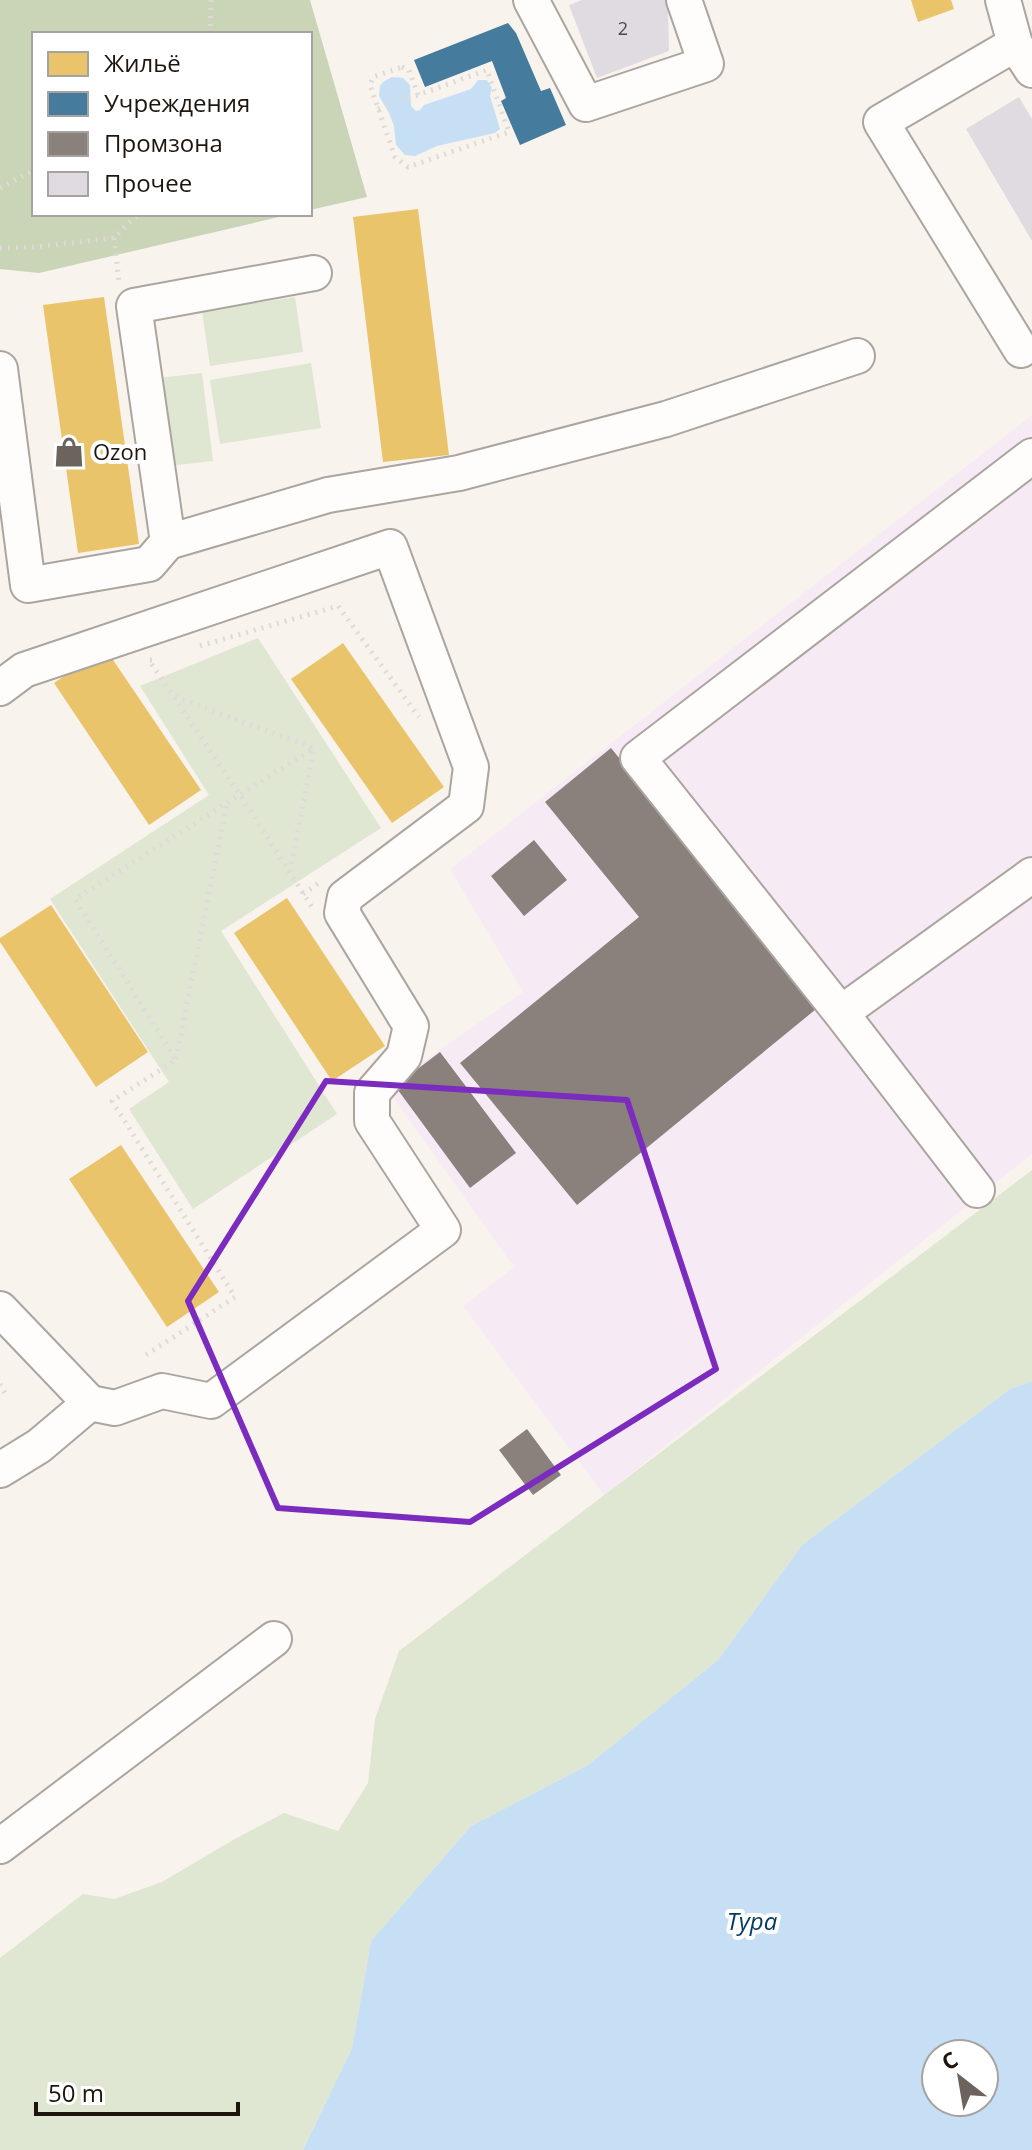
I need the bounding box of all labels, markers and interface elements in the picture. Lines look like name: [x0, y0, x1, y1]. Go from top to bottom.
house number: 2: [618, 16, 628, 40]
legend: [32, 32, 312, 216]
text: Жильё: [104, 46, 181, 79]
text: Учреждения: [104, 86, 250, 119]
text: Промзона: [104, 126, 223, 159]
text: Прочее: [104, 166, 192, 199]
shop icon: Ozon: [52, 435, 86, 469]
place label: Ozon: [93, 436, 147, 466]
water label: Тура: [727, 1904, 778, 1937]
north arrow: [920, 2038, 1000, 2118]
text: С: [935, 2044, 963, 2076]
scale bar: [36, 2066, 238, 2116]
text: 50 m: [48, 2076, 104, 2109]

